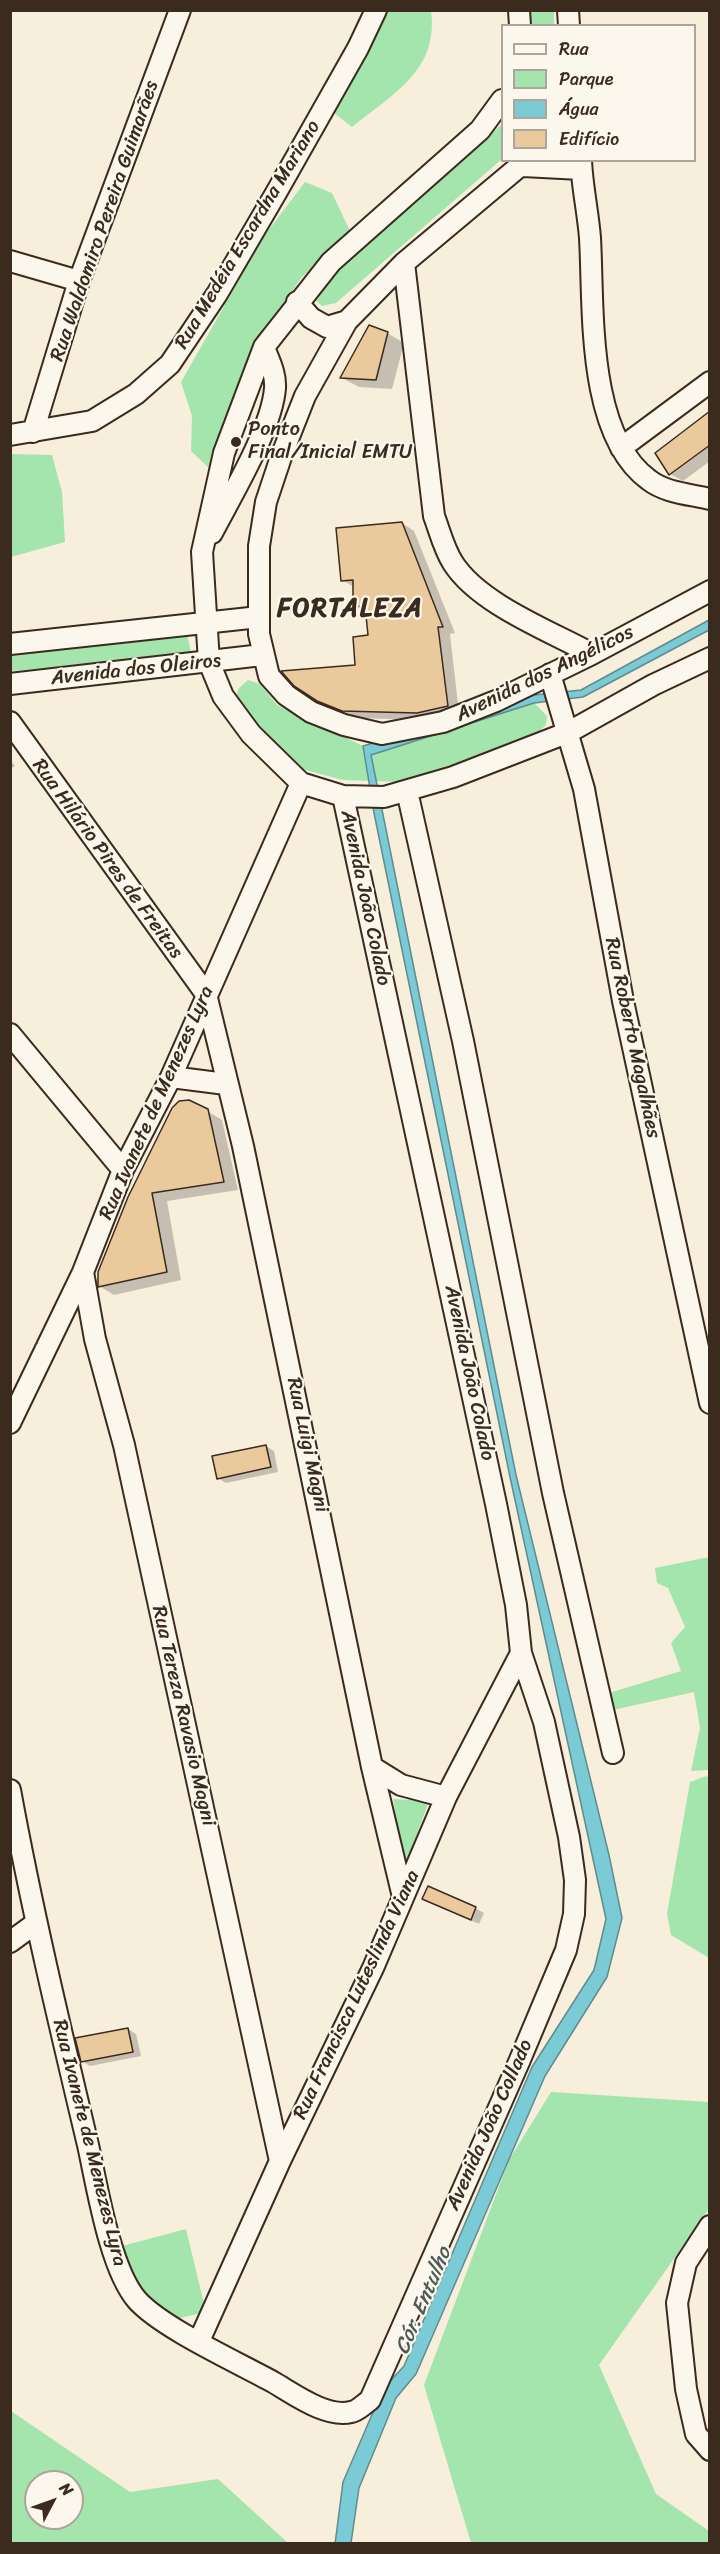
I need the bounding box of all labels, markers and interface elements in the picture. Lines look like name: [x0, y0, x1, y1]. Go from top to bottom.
legend: [501, 24, 696, 162]
text: Rua: [559, 33, 589, 65]
text: Parque: [559, 63, 613, 95]
street label: Rua Waldomiro Pereira Guimarães: [46, 78, 164, 364]
text: Água: [559, 93, 599, 125]
street label: Rua Medéia Escardna Mariano: [170, 116, 326, 354]
text: Edifício: [559, 123, 619, 155]
place label: Ponto Final/Inicial EMTU: [248, 418, 413, 465]
marker: Ponto Final/Inicial EMTU: [229, 435, 243, 449]
district label: FORTALEZA: [277, 593, 423, 625]
street label: Avenida dos Angélicos: [452, 621, 638, 727]
street label: Avenida dos Oleiros: [50, 649, 222, 691]
street label: Rua Hilário Pires de Freitas: [27, 755, 187, 963]
street label: Avenida João Colado: [335, 808, 395, 988]
street label: Rua Roberto Magalhães: [599, 935, 665, 1141]
street label: Rua Ivanete de Menezes Lyra: [95, 982, 219, 1224]
street label: Avenida João Colado: [439, 1283, 499, 1463]
street label: Rua Luigi Magni: [281, 1375, 333, 1515]
street label: Rua Tereza Ravasio Magni: [146, 1604, 220, 1828]
street label: Rua Francisca Luteslinda Viana: [289, 1867, 425, 2123]
street label: Rua Ivanete de Menezes Lyra: [47, 2017, 131, 2269]
street label: Avenida João Collado: [442, 2036, 538, 2214]
water label: Cór. Entulho: [390, 2244, 458, 2358]
north arrow: [24, 2470, 84, 2530]
text: N: [52, 2475, 81, 2503]

